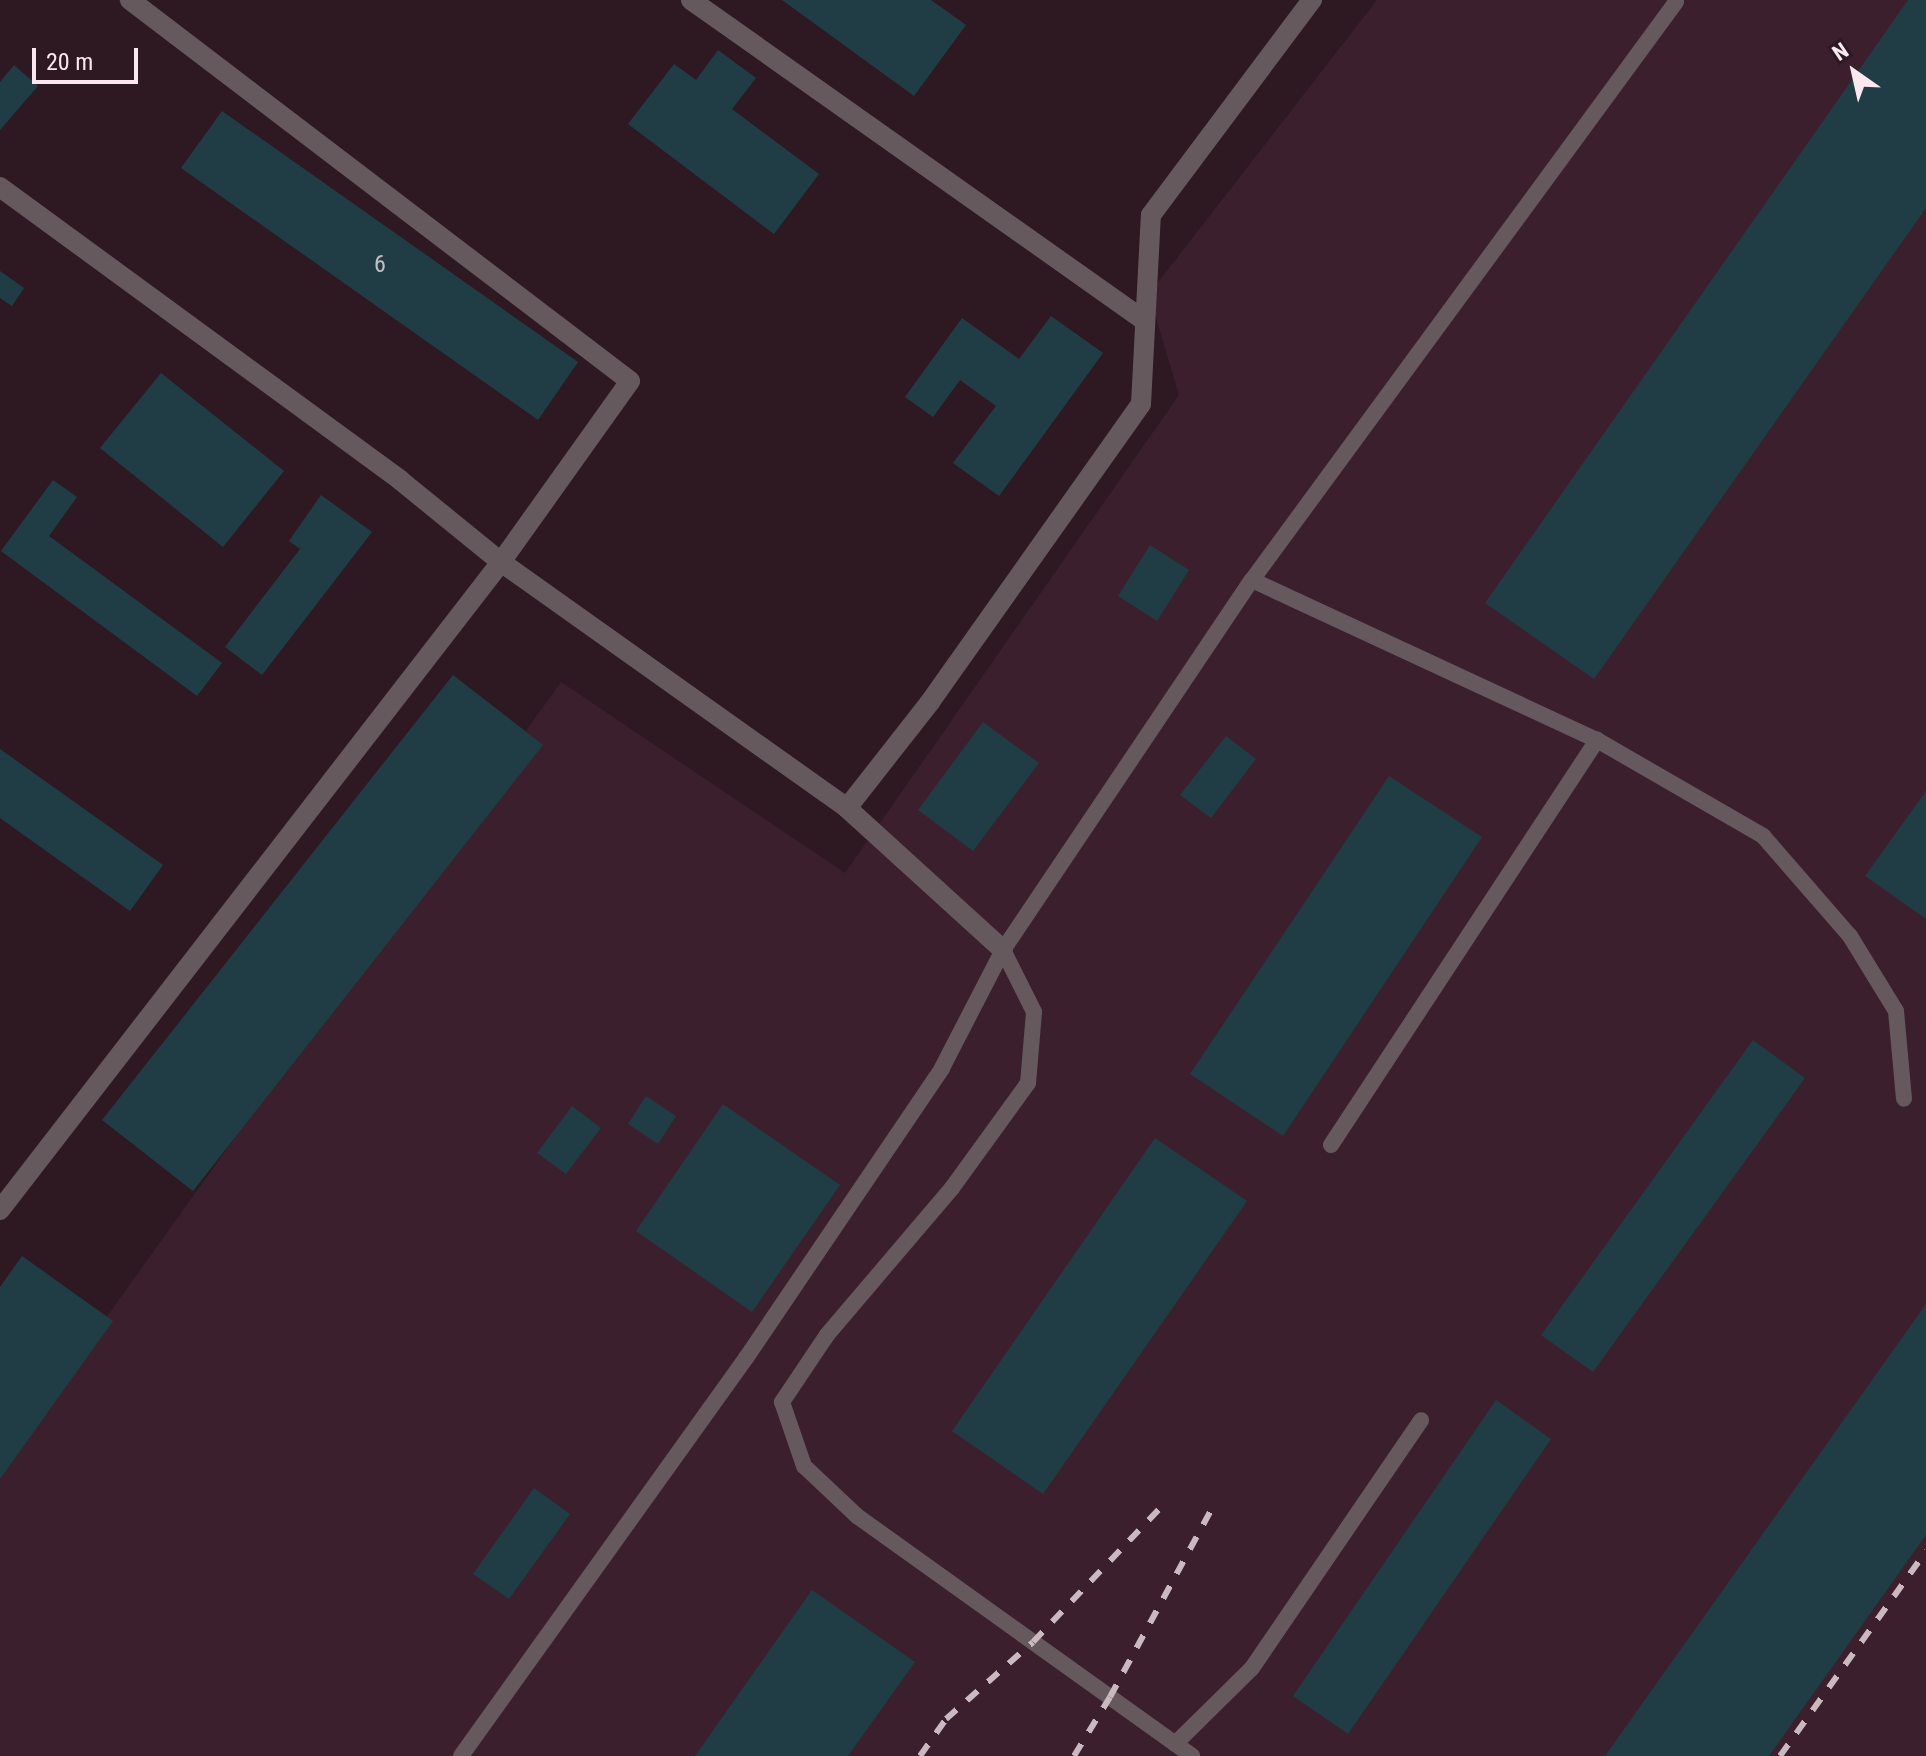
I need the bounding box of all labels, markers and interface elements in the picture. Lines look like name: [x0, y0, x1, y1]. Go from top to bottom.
scale bar: [36, 32, 142, 82]
north arrow: [1814, 32, 1894, 112]
text: N: [1828, 38, 1853, 66]
text: 20 m: [46, 48, 93, 76]
house number: 6: [374, 251, 386, 279]

